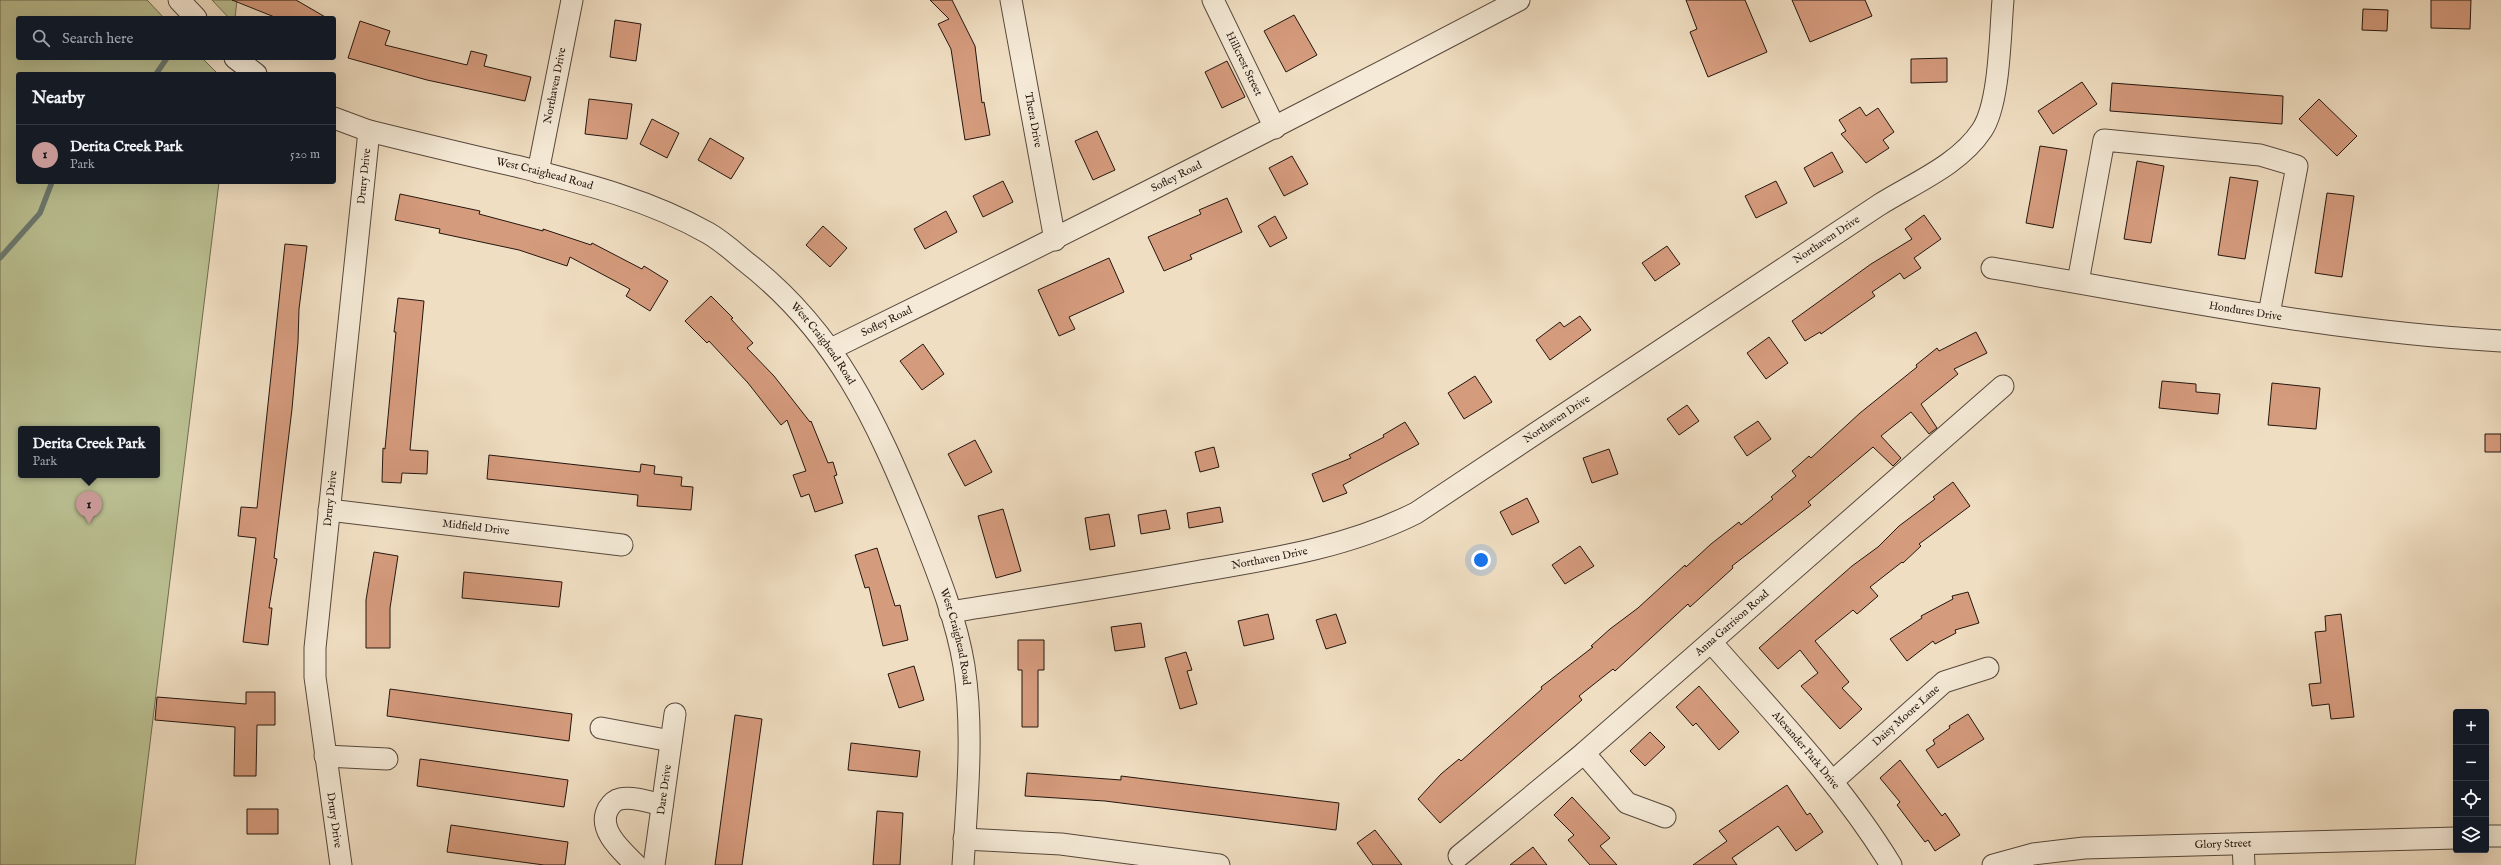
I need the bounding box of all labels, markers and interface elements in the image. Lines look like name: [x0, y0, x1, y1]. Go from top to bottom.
search box: [16, 16, 336, 60]
icon: search: [30, 27, 52, 49]
text: Search here: [62, 29, 133, 48]
street label: Hillcrest Street: [1222, 29, 1266, 98]
street label: Northaven Drive: [541, 46, 569, 125]
text: Nearby: [32, 88, 85, 109]
street label: Thera Drive: [1021, 91, 1045, 149]
text: Derita Creek Park: [70, 137, 183, 156]
text: 1: [43, 146, 47, 163]
text: 520 m: [290, 146, 320, 163]
street label: Drury Drive: [354, 148, 374, 205]
street label: West Craighead Road: [495, 155, 595, 193]
text: Park: [70, 156, 95, 173]
street label: Sofley Road: [1149, 158, 1204, 196]
street label: Northaven Drive: [1791, 213, 1863, 267]
street label: West Craighead Road: [788, 299, 858, 387]
street label: Hondures Drive: [2208, 299, 2283, 324]
street label: Sofley Road: [859, 303, 915, 340]
street label: Northaven Drive: [1521, 392, 1593, 447]
popup: [18, 426, 160, 478]
text: Derita Creek Park: [32, 434, 146, 453]
text: Park: [32, 453, 57, 470]
street label: Drury Drive: [321, 470, 340, 527]
pin: 1: [76, 491, 102, 524]
street label: Midfield Drive: [442, 517, 510, 539]
street label: Northaven Drive: [1230, 544, 1309, 573]
your location: [1471, 550, 1491, 570]
street label: West Craighead Road: [937, 586, 973, 686]
street label: Anna Garrison Road: [1692, 587, 1772, 660]
street label: Daisy Moore Lane: [1870, 682, 1943, 749]
street label: Alexander Park Drive: [1768, 708, 1843, 792]
map controls: [2453, 709, 2489, 853]
button: +: [2453, 709, 2489, 745]
button: −: [2453, 745, 2489, 781]
street label: Dare Drive: [654, 764, 675, 816]
button: locate: [2453, 781, 2489, 817]
street label: Drury Drive: [323, 791, 345, 849]
button: layers: [2453, 817, 2489, 853]
street label: Glory Street: [2195, 836, 2252, 852]

